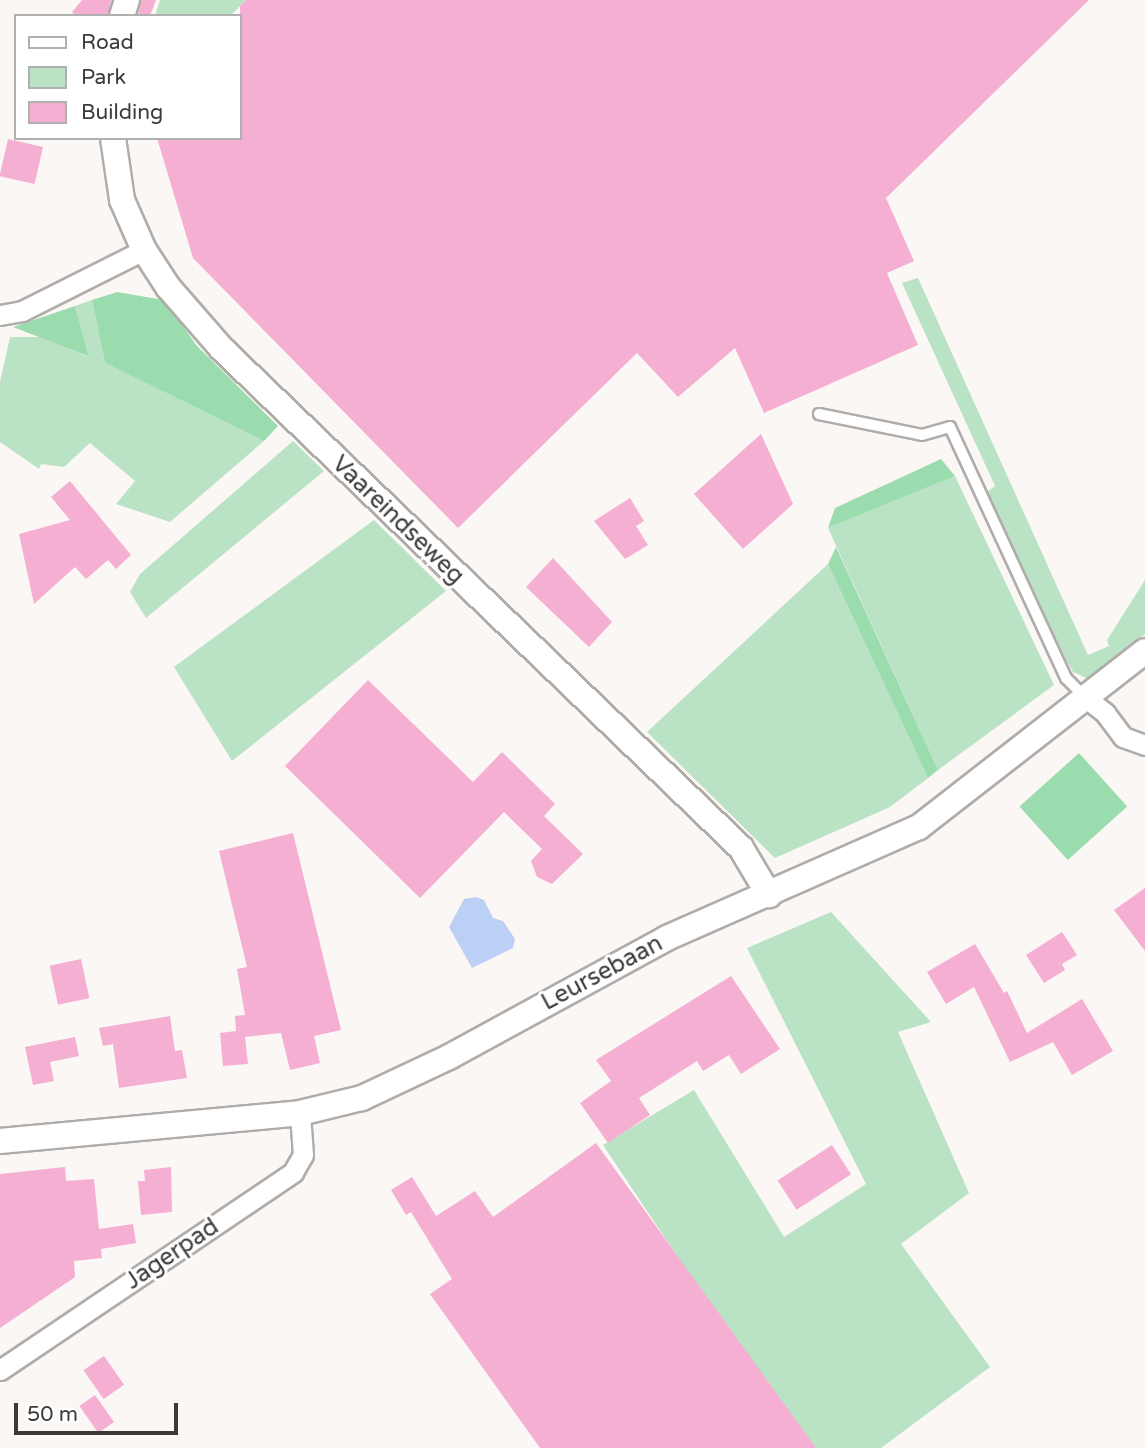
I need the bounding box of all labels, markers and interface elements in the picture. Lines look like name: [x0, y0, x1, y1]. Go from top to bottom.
legend: [14, 14, 242, 140]
text: Road: [81, 30, 134, 55]
text: Park: [81, 65, 126, 90]
text: Building: [81, 100, 163, 125]
street label: Vaareindseweg: [326, 450, 470, 590]
street label: Leursebaan: [536, 929, 668, 1017]
street label: Jagerpad: [120, 1212, 224, 1296]
scale bar: [18, 1388, 182, 1432]
text: 50 m: [27, 1402, 78, 1427]

